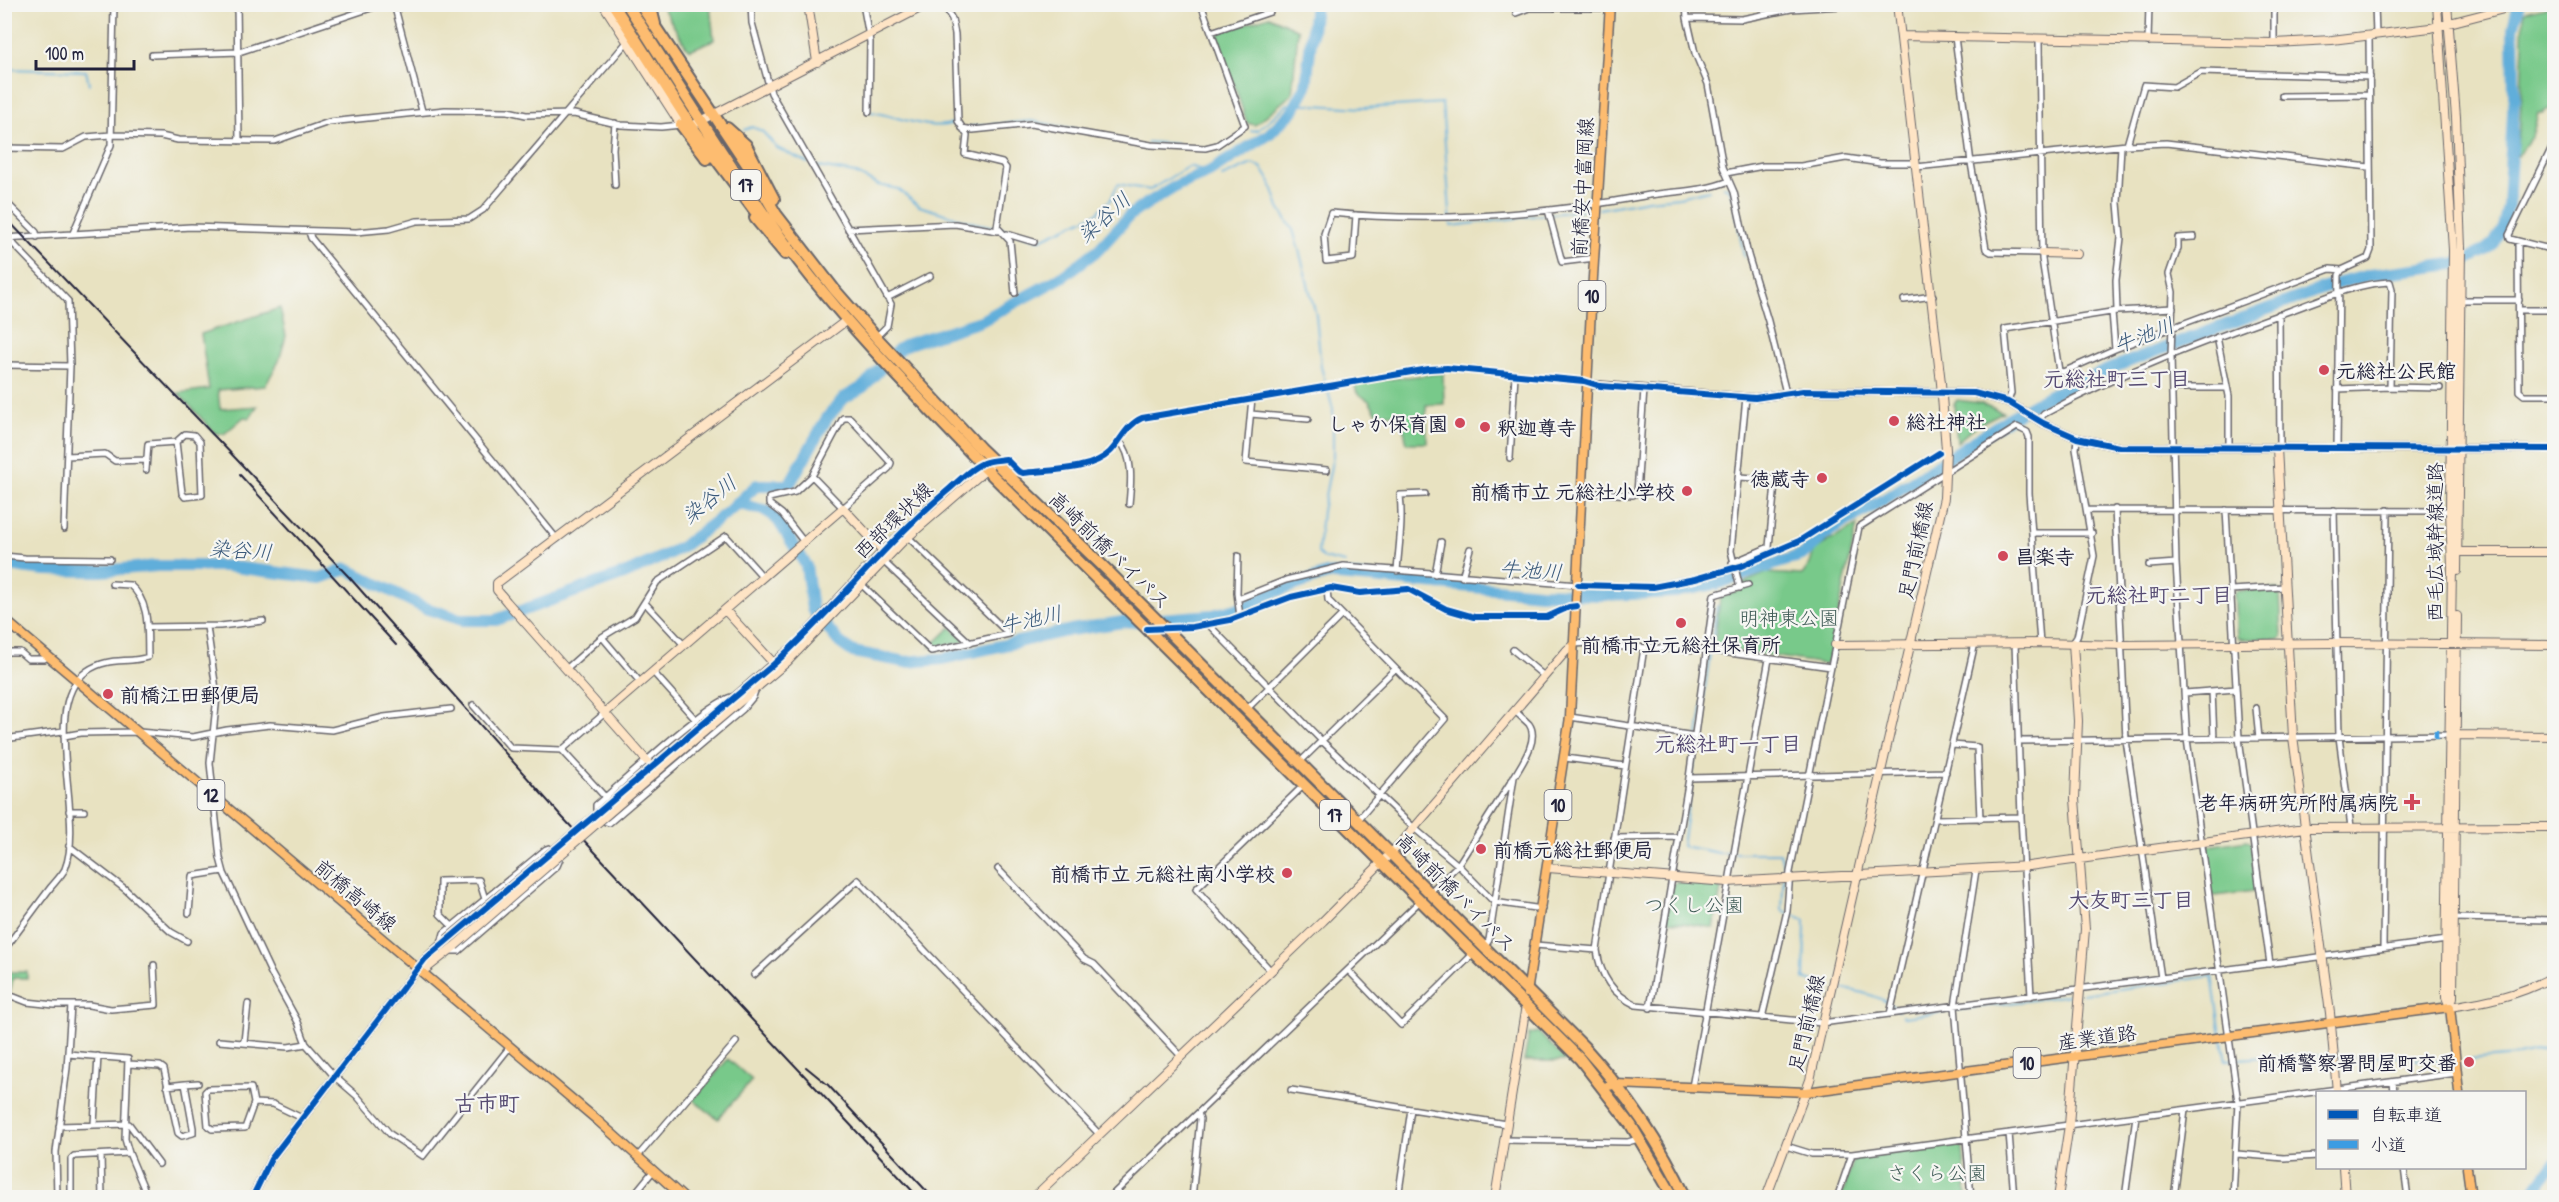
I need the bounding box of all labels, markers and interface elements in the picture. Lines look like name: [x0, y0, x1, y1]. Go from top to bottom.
scale bar: [36, 33, 134, 71]
text: 100 m: [45, 41, 84, 66]
street label: 前橋安中富岡線: [1565, 116, 1599, 258]
road number: 17: [731, 170, 761, 200]
water label: 染谷川: [1071, 185, 1137, 249]
road number: 10: [1578, 281, 1606, 311]
water label: 牛池川: [2109, 310, 2179, 360]
place label: 元総社公民館: [2336, 357, 2456, 384]
marker: 元総社公民館: [2317, 363, 2331, 377]
district label: 元総社町三丁目: [2044, 364, 2191, 393]
place label: 総社神社: [1906, 408, 1986, 435]
place label: しゃか保育園: [1328, 410, 1448, 437]
place label: 釈迦尊寺: [1497, 414, 1577, 441]
marker: 総社神社: [1887, 414, 1901, 428]
marker: しゃか保育園: [1453, 416, 1467, 430]
marker: 釈迦尊寺: [1478, 420, 1492, 434]
street label: 西毛広域幹線道路: [2421, 462, 2448, 622]
place label: 徳蔵寺: [1750, 465, 1810, 492]
water label: 染谷川: [675, 468, 743, 530]
marker: 徳蔵寺: [1815, 471, 1829, 485]
street label: 西部環状線: [848, 476, 938, 564]
place label: 前橋市立 元総社小学校: [1470, 478, 1675, 505]
marker: 前橋市立 元総社小学校: [1680, 484, 1694, 498]
street label: 高崎前橋バイパス: [1043, 485, 1177, 615]
street label: 足門前橋線: [1891, 498, 1939, 602]
water label: 染谷川: [209, 533, 273, 567]
place label: 昌楽寺: [2015, 543, 2075, 570]
marker: 昌楽寺: [1996, 549, 2010, 563]
water label: 牛池川: [1499, 553, 1563, 587]
district label: 元総社町二丁目: [2086, 580, 2233, 609]
water label: 牛池川: [997, 598, 1065, 640]
park label: 明神東公園: [1739, 604, 1839, 631]
marker: 前橋市立元総社保育所: [1674, 616, 1688, 630]
place label: 前橋市立元総社保育所: [1581, 631, 1781, 658]
place label: 前橋江田郵便局: [120, 681, 260, 708]
marker: 前橋江田郵便局: [101, 687, 115, 701]
district label: 元総社町一丁目: [1655, 729, 1802, 758]
road number: 12: [198, 780, 224, 810]
place label: 老年病研究所附属病院: [2198, 789, 2398, 816]
road number: 10: [1544, 790, 1572, 820]
marker: 老年病研究所附属病院: [2403, 793, 2421, 811]
road number: 17: [1320, 800, 1350, 830]
street label: 高崎前橋バイパス: [1390, 826, 1522, 958]
place label: 前橋元総社郵便局: [1493, 836, 1653, 863]
marker: 前橋元総社郵便局: [1474, 842, 1488, 856]
street label: 前橋高崎線: [309, 853, 403, 937]
place label: 前橋市立 元総社南小学校: [1050, 860, 1275, 887]
marker: 前橋市立 元総社南小学校: [1280, 866, 1294, 880]
district label: 大友町三丁目: [2068, 885, 2194, 914]
park label: つくし公園: [1644, 891, 1744, 918]
street label: 足門前橋線: [1782, 971, 1830, 1075]
street label: 産業道路: [2056, 1018, 2138, 1056]
road number: 10: [2014, 1048, 2040, 1078]
place label: 前橋警察署問屋町交番: [2257, 1049, 2457, 1076]
marker: 前橋警察署問屋町交番: [2462, 1055, 2476, 1069]
district label: 古市町: [454, 1088, 520, 1118]
legend: [2316, 1091, 2526, 1169]
text: 自転車道: [2370, 1102, 2442, 1127]
text: 小道: [2370, 1132, 2406, 1157]
park label: さくら公園: [1887, 1159, 1987, 1186]

